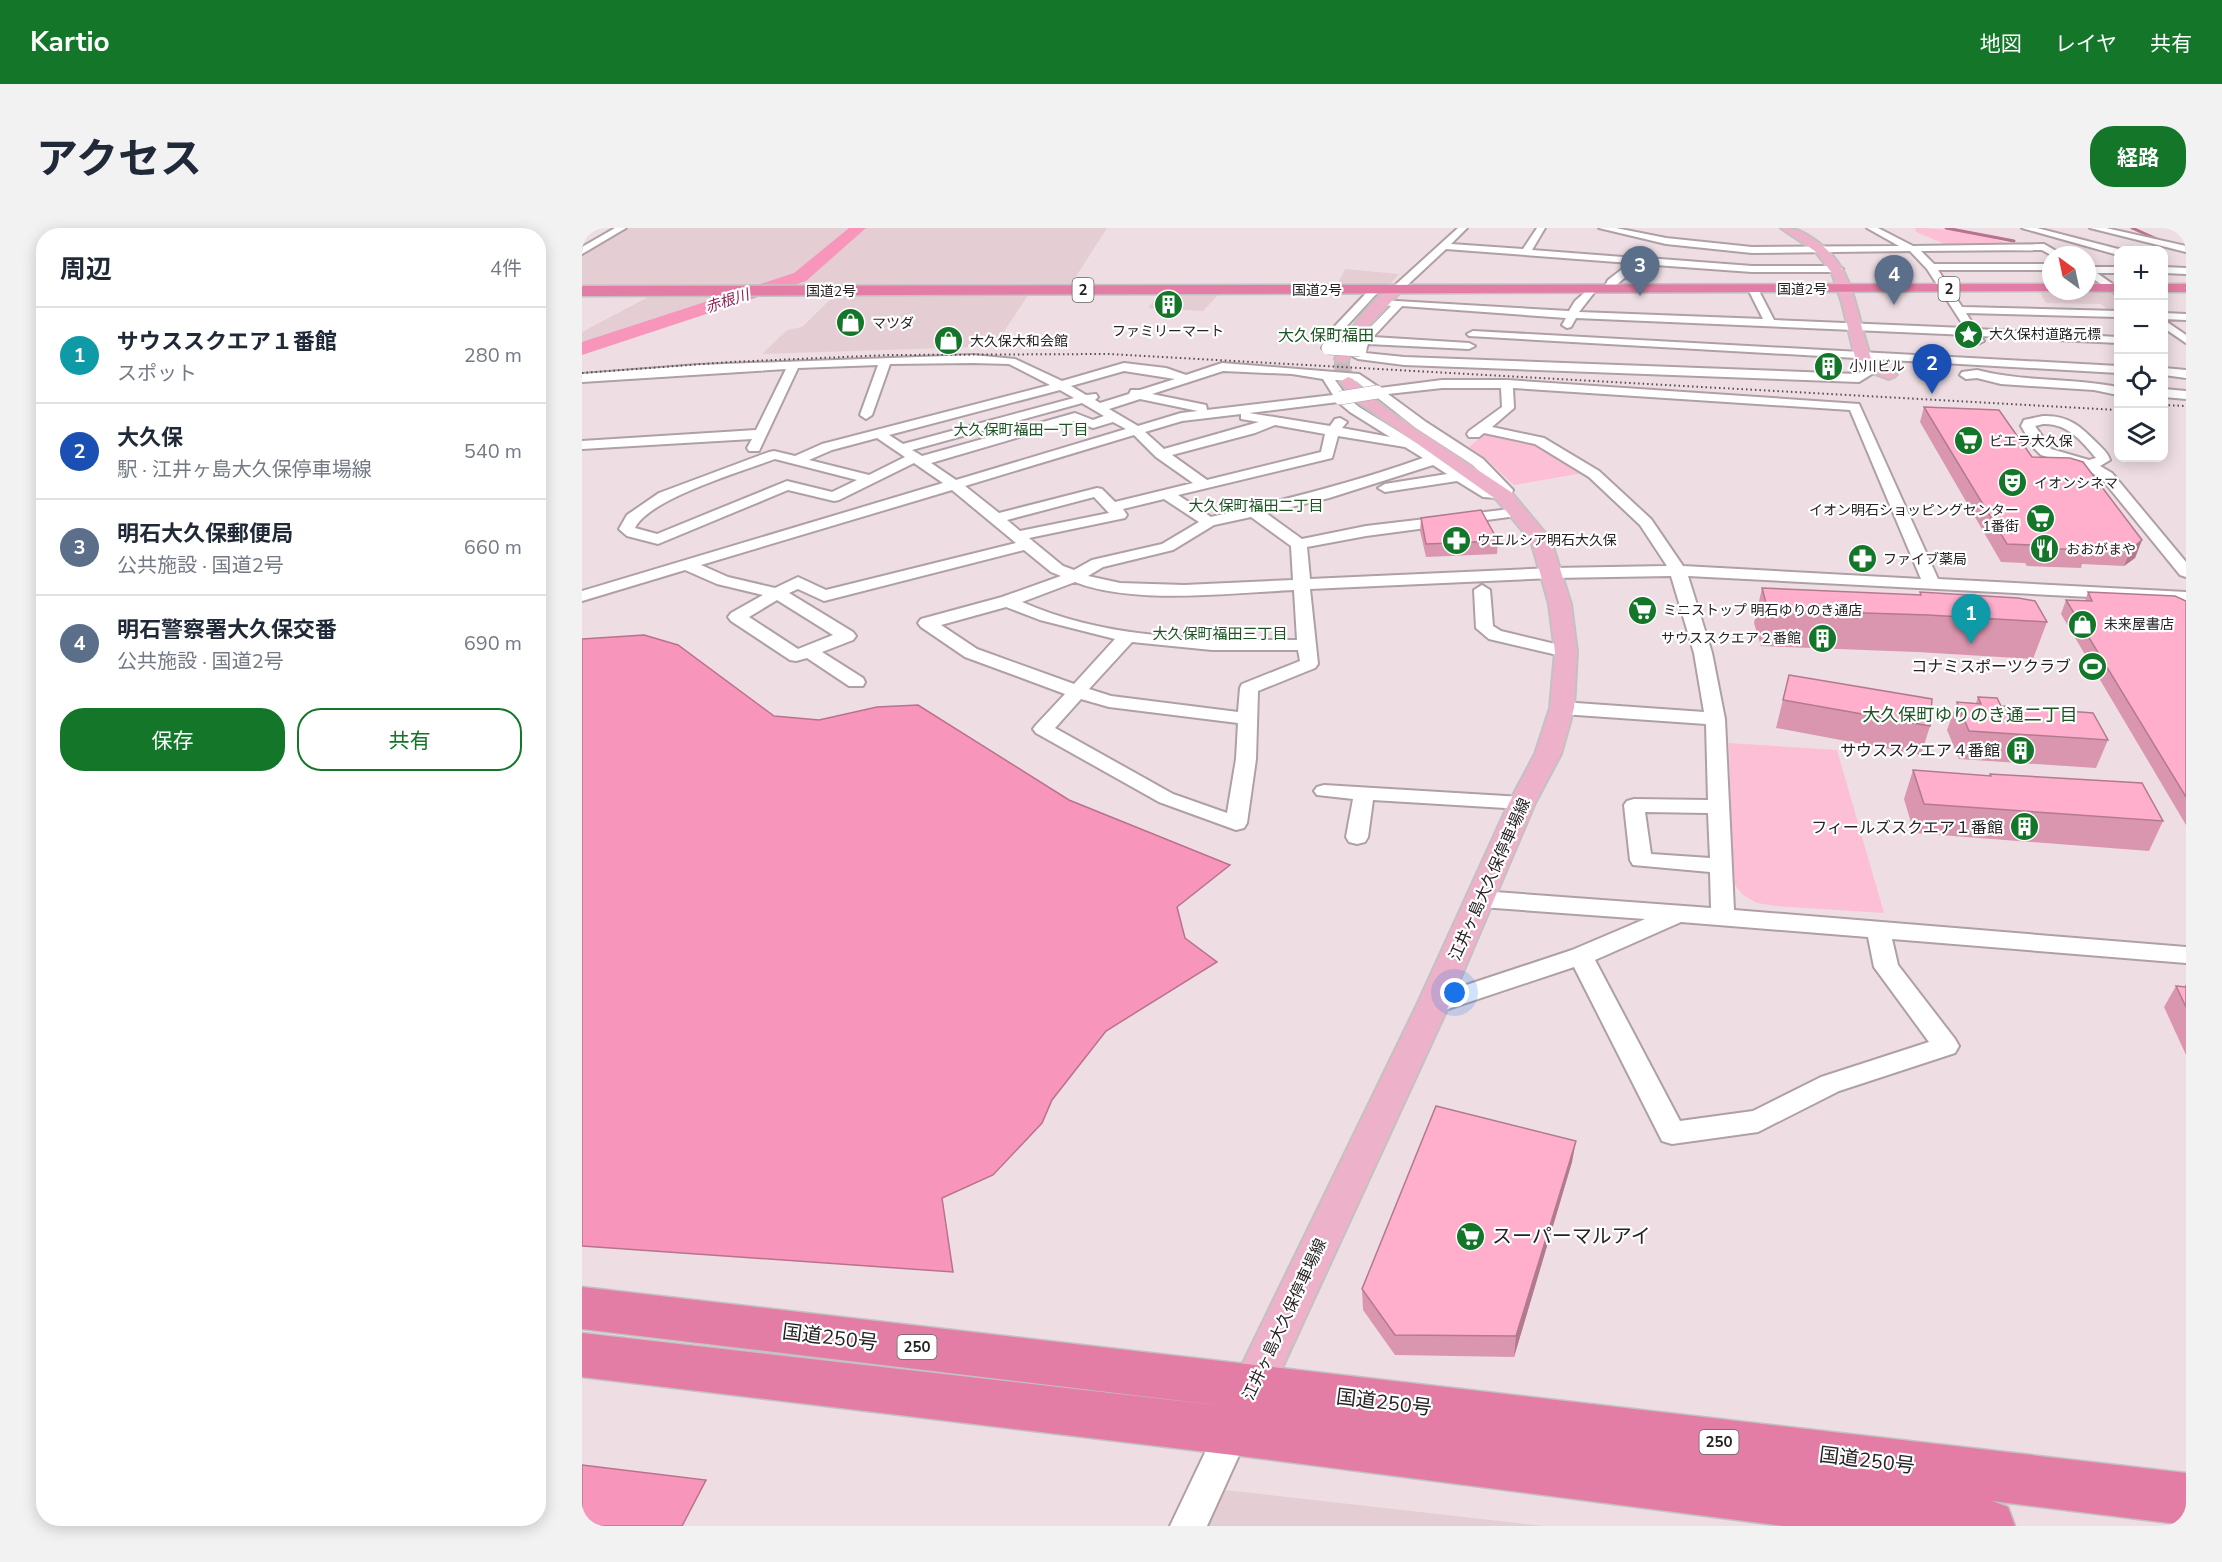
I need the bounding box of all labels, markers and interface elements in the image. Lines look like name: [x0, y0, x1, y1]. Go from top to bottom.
text: Kartio: [30, 23, 110, 61]
text: 地図: [1980, 30, 2022, 58]
text: レイヤ: [2055, 30, 2117, 58]
text: 共有: [2150, 30, 2192, 58]
button: 経路: [2090, 126, 2186, 187]
text: アクセス: [36, 131, 202, 188]
north arrow: [2042, 246, 2096, 300]
map controls: [2114, 246, 2168, 462]
button: +: [2114, 246, 2168, 300]
pin: 3: [1620, 247, 1660, 296]
text: 周辺: [60, 252, 112, 287]
text: 4件: [490, 255, 522, 282]
pin: 4: [1874, 256, 1914, 305]
road number: 2: [1938, 277, 1960, 301]
road number: 2: [1072, 278, 1094, 302]
street label: 国道2号: [1777, 280, 1827, 299]
street label: 国道2号: [1292, 281, 1342, 300]
street label: 国道2号: [806, 282, 856, 301]
water label: 赤根川: [703, 284, 753, 317]
building icon: ファミリーマート: [1152, 288, 1184, 320]
button: −: [2114, 300, 2168, 354]
shop icon: マツダ: [835, 307, 867, 339]
place label: マツダ: [872, 314, 914, 333]
place icon: 大久保村道路元標: [1952, 318, 1984, 350]
place label: ファミリーマート: [1112, 322, 1224, 341]
shop icon: 大久保大和会館: [933, 325, 965, 357]
district label: 大久保町福田: [1278, 325, 1374, 347]
place label: 大久保村道路元標: [1989, 325, 2101, 344]
text: サウススクエア１番館: [117, 327, 337, 357]
place label: 大久保大和会館: [970, 332, 1068, 351]
text: 1: [74, 342, 86, 369]
text: 280 m: [464, 342, 522, 369]
pin: 2: [1912, 344, 1952, 394]
building icon: 小川ビル: [1812, 350, 1844, 382]
button: locate: [2114, 354, 2168, 408]
place label: 小川ビル: [1849, 357, 1905, 376]
text: スポット: [117, 360, 197, 387]
button: layers: [2114, 408, 2168, 462]
district label: 大久保町福田一丁目: [953, 420, 1089, 440]
text: 大久保: [117, 423, 183, 453]
supermarket icon: ビエラ大久保: [1952, 425, 1984, 457]
place label: ビエラ大久保: [1989, 432, 2073, 451]
text: 2: [74, 438, 86, 465]
text: 540 m: [464, 438, 522, 465]
text: 駅 · 江井ヶ島大久保停車場線: [117, 456, 372, 483]
theatre icon: イオンシネマ: [1997, 467, 2029, 499]
place label: イオンシネマ: [2034, 474, 2118, 493]
district label: 大久保町福田二丁目: [1188, 496, 1324, 516]
place label: イオン明石ショッピングセンター 1番街: [1809, 501, 2019, 536]
supermarket icon: イオン明石ショッピングセンター 1番街: [2024, 502, 2056, 534]
text: 明石大久保郵便局: [117, 519, 293, 549]
pharmacy icon: ウエルシア明石大久保: [1440, 524, 1472, 556]
place label: ウエルシア明石大久保: [1477, 531, 1617, 550]
restaurant icon: おおがまや: [2029, 533, 2061, 565]
text: 3: [74, 534, 86, 561]
text: 660 m: [464, 534, 522, 561]
place label: おおがまや: [2066, 540, 2136, 559]
pharmacy icon: ファイブ薬局: [1846, 543, 1878, 575]
place label: ファイブ薬局: [1883, 550, 1967, 569]
text: 公共施設 · 国道2号: [117, 552, 284, 579]
supermarket icon: ミニストップ 明石ゆりのき通店: [1626, 594, 1658, 626]
pin: 1: [1952, 594, 1990, 644]
place label: ミニストップ 明石ゆりのき通店: [1663, 601, 1862, 620]
shop icon: 未来屋書店: [2067, 608, 2099, 640]
text: 明石警察署大久保交番: [117, 615, 337, 645]
place label: 未来屋書店: [2104, 615, 2174, 634]
building icon: サウススクエア２番館: [1806, 622, 1838, 654]
district label: 大久保町福田三丁目: [1152, 624, 1288, 644]
place label: サウススクエア２番館: [1661, 629, 1801, 648]
text: 4: [74, 630, 86, 657]
text: 690 m: [464, 630, 522, 657]
text: 公共施設 · 国道2号: [117, 648, 284, 675]
sports icon: コナミスポーツクラブ: [2076, 650, 2108, 682]
place label: コナミスポーツクラブ: [1911, 656, 2071, 678]
district label: 大久保町ゆりのき通二丁目: [1862, 703, 2078, 727]
button: 保存: [60, 708, 285, 771]
button: 共有: [297, 708, 522, 771]
building icon: サウススクエア４番館: [2005, 734, 2037, 766]
place label: サウススクエア４番館: [1840, 740, 2000, 762]
street label: 江井ヶ島大久保停車場線: [1444, 795, 1536, 964]
building icon: フィールズスクエア１番館: [2008, 811, 2040, 843]
place label: フィールズスクエア１番館: [1811, 817, 2003, 839]
your location: [1440, 978, 1469, 1007]
supermarket icon: スーパーマルアイ: [1455, 1220, 1487, 1252]
place label: スーパーマルアイ: [1492, 1223, 1651, 1250]
street label: 江井ヶ島大久保停車場線: [1238, 1235, 1332, 1404]
street label: 国道250号: [781, 1318, 879, 1357]
road number: 250: [898, 1335, 936, 1359]
street label: 国道250号: [1335, 1383, 1433, 1422]
road number: 250: [1700, 1430, 1738, 1454]
street label: 国道250号: [1818, 1441, 1916, 1480]

